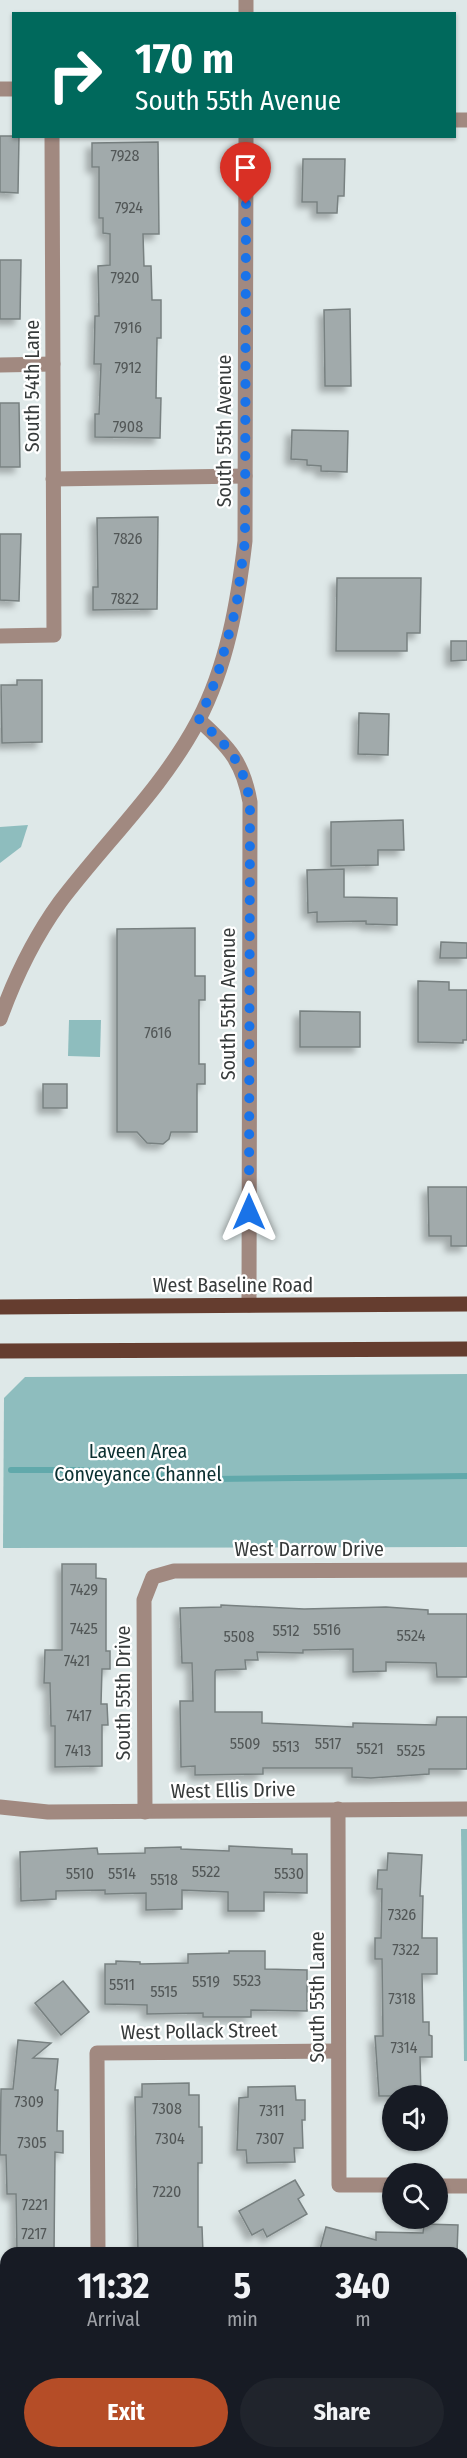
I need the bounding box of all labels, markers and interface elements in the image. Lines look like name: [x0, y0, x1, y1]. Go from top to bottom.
text: 170 m: [135, 34, 234, 84]
icon: right: [36, 36, 114, 114]
text: South 55th Avenue: [135, 85, 341, 117]
pin: [220, 142, 271, 204]
house number: 7928: [111, 146, 139, 165]
icon: arrive: [229, 151, 262, 184]
house number: 7924: [115, 198, 143, 217]
house number: 7920: [110, 268, 140, 287]
house number: 7916: [114, 318, 142, 337]
street label: South 54th Lane: [20, 320, 44, 452]
street label: South 55th Avenue: [212, 355, 236, 507]
house number: 7912: [114, 358, 142, 377]
house number: 7908: [113, 417, 143, 436]
house number: 7826: [113, 529, 143, 548]
house number: 7822: [111, 589, 139, 608]
street label: South 55th Avenue: [216, 928, 240, 1080]
house number: 7616: [144, 1023, 172, 1042]
position arrow: [217, 1180, 281, 1244]
street label: West Baseline Road: [153, 1273, 313, 1297]
park label: Laveen Area Conveyance Channel: [54, 1439, 222, 1486]
street label: West Darrow Drive: [234, 1537, 384, 1561]
house number: 7429: [70, 1580, 98, 1599]
house number: 7425: [70, 1619, 98, 1638]
house number: 5516: [313, 1620, 341, 1639]
house number: 5512: [272, 1621, 300, 1640]
street label: South 55th Drive: [111, 1626, 135, 1760]
house number: 5524: [397, 1626, 426, 1645]
house number: 5508: [224, 1627, 254, 1646]
house number: 7421: [64, 1651, 90, 1670]
house number: 7417: [66, 1706, 92, 1725]
house number: 5509: [230, 1734, 261, 1753]
house number: 5517: [315, 1734, 342, 1753]
house number: 5513: [272, 1737, 300, 1756]
house number: 5521: [356, 1739, 384, 1758]
house number: 7413: [65, 1741, 91, 1760]
house number: 5525: [397, 1741, 425, 1760]
street label: West Ellis Drive: [170, 1777, 296, 1803]
house number: 5522: [192, 1862, 220, 1881]
house number: 5510: [66, 1864, 94, 1883]
house number: 5514: [108, 1864, 136, 1883]
house number: 5530: [274, 1864, 304, 1883]
house number: 5518: [150, 1870, 178, 1889]
house number: 7326: [388, 1905, 416, 1924]
street label: South 55th Lane: [305, 1931, 329, 2063]
house number: 7322: [392, 1940, 420, 1959]
house number: 5523: [233, 1971, 261, 1990]
house number: 5519: [192, 1972, 220, 1991]
house number: 5511: [109, 1975, 135, 1994]
house number: 5515: [150, 1982, 178, 2001]
house number: 7318: [388, 1989, 416, 2008]
street label: West Pollack Street: [120, 2018, 278, 2044]
house number: 7314: [390, 2038, 418, 2057]
map controls: [382, 2085, 448, 2229]
button: sound: [382, 2085, 448, 2151]
house number: 7309: [14, 2092, 44, 2111]
house number: 7308: [152, 2099, 182, 2118]
house number: 7311: [259, 2101, 285, 2120]
house number: 7304: [155, 2129, 185, 2148]
house number: 7307: [256, 2129, 285, 2148]
house number: 7305: [17, 2133, 47, 2152]
button: search: [382, 2163, 448, 2229]
house number: 7220: [153, 2182, 181, 2201]
house number: 7221: [22, 2195, 48, 2214]
house number: 7217: [21, 2224, 47, 2243]
text: 11:32: [77, 2264, 150, 2308]
text: 5: [234, 2264, 251, 2308]
text: 340: [335, 2264, 391, 2308]
text: Arrival: [87, 2307, 140, 2331]
text: min: [227, 2307, 258, 2331]
text: m: [355, 2307, 371, 2331]
button: Exit: [24, 2378, 228, 2447]
button: Share: [240, 2378, 444, 2447]

